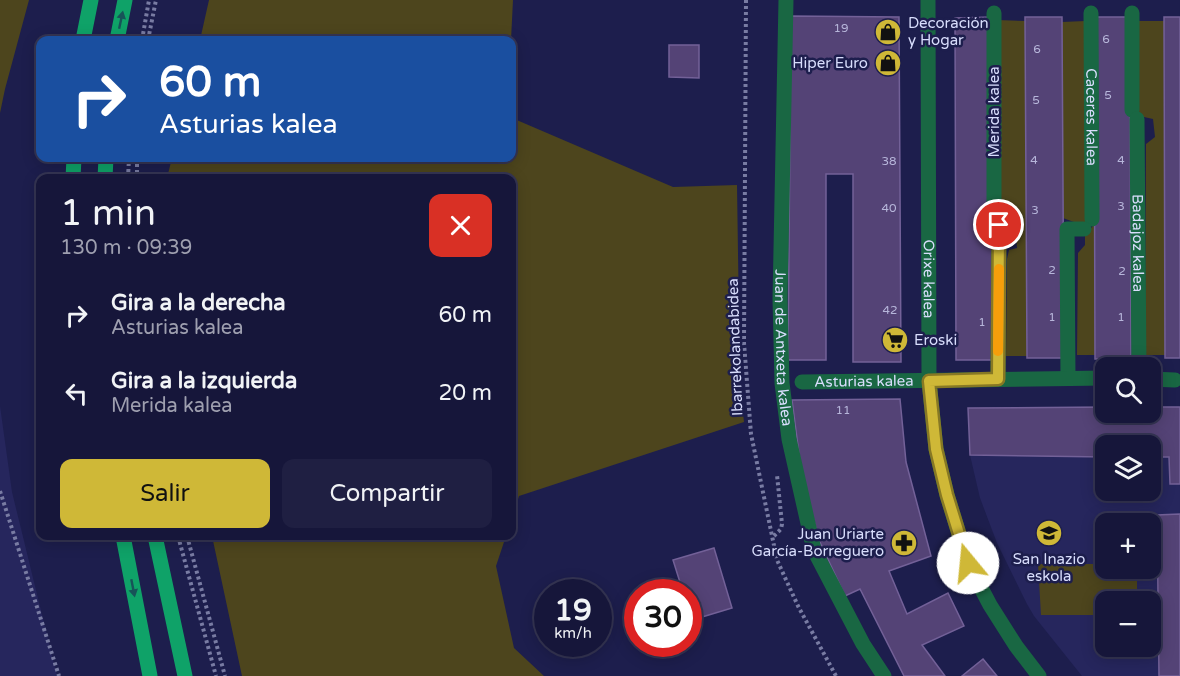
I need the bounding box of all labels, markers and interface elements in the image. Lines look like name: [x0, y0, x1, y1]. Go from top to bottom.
one-way arrow: [117, 10, 126, 29]
place label: Decoración y Hogar: [908, 14, 989, 49]
shop icon: Decoración y Hogar: [873, 17, 903, 47]
house number: 19: [833, 21, 849, 35]
house number: 6: [1102, 32, 1110, 46]
house number: 6: [1033, 42, 1041, 56]
shop icon: Hiper Euro: [873, 48, 903, 78]
place label: Hiper Euro: [792, 54, 868, 72]
text: 60 m: [159, 57, 261, 108]
icon: right: [60, 60, 138, 138]
street label: Merida kalea: [985, 66, 1003, 158]
street label: Caceres kalea: [1082, 68, 1101, 166]
house number: 5: [1104, 88, 1112, 102]
house number: 5: [1032, 93, 1040, 107]
text: Asturias kalea: [159, 108, 338, 141]
house number: 4: [1030, 153, 1038, 167]
house number: 4: [1117, 153, 1125, 167]
house number: 38: [881, 154, 897, 168]
text: 1 min: [60, 192, 156, 235]
button: close: [429, 194, 492, 257]
street label: Badajoz kalea: [1129, 194, 1147, 292]
pin: [973, 199, 1024, 250]
house number: 3: [1117, 199, 1125, 213]
house number: 40: [881, 201, 897, 215]
house number: 3: [1031, 203, 1039, 217]
icon: arrive: [982, 208, 1015, 241]
text: 130 m · 09:39: [60, 236, 192, 260]
street label: Orixe kalea: [920, 239, 938, 319]
house number: 2: [1048, 263, 1056, 277]
house number: 2: [1118, 264, 1126, 278]
street label: Juan de Antxeta kalea: [771, 269, 796, 427]
street label: Ibarrekolandabidea: [724, 278, 746, 416]
text: Gira a la derecha: [111, 290, 286, 316]
icon: right: [60, 299, 93, 332]
text: 60 m: [438, 302, 492, 328]
house number: 42: [882, 303, 898, 317]
house number: 1: [1048, 310, 1056, 324]
house number: 1: [1117, 310, 1125, 324]
house number: 1: [978, 315, 986, 329]
text: Asturias kalea: [111, 316, 243, 340]
supermarket icon: Eroski: [880, 325, 910, 355]
place label: Eroski: [914, 331, 957, 349]
map controls: [1095, 357, 1161, 657]
button: search: [1095, 357, 1161, 423]
text: Gira a la izquierda: [111, 368, 297, 394]
street label: Asturias kalea: [814, 372, 914, 391]
icon: left: [60, 377, 93, 410]
text: 20 m: [438, 380, 492, 406]
text: Merida kalea: [111, 394, 233, 418]
house number: 11: [835, 403, 851, 417]
button: layers: [1095, 435, 1161, 501]
button: Salir: [60, 459, 270, 528]
button: Compartir: [282, 459, 492, 528]
button: +: [1095, 513, 1161, 579]
school or university icon: San Inazio eskola: [1034, 518, 1064, 548]
place label: Juan Uriarte García-Borreguero: [751, 525, 884, 560]
pharmacy icon: Juan Uriarte García-Borreguero: [889, 528, 919, 558]
position arrow: [936, 531, 1000, 595]
place label: San Inazio eskola: [1013, 550, 1085, 585]
one-way arrow: [129, 579, 138, 598]
speed limit sign: 30: [624, 579, 702, 657]
button: −: [1095, 591, 1161, 657]
text: 19: [554, 592, 592, 629]
text: km/h: [554, 624, 592, 642]

